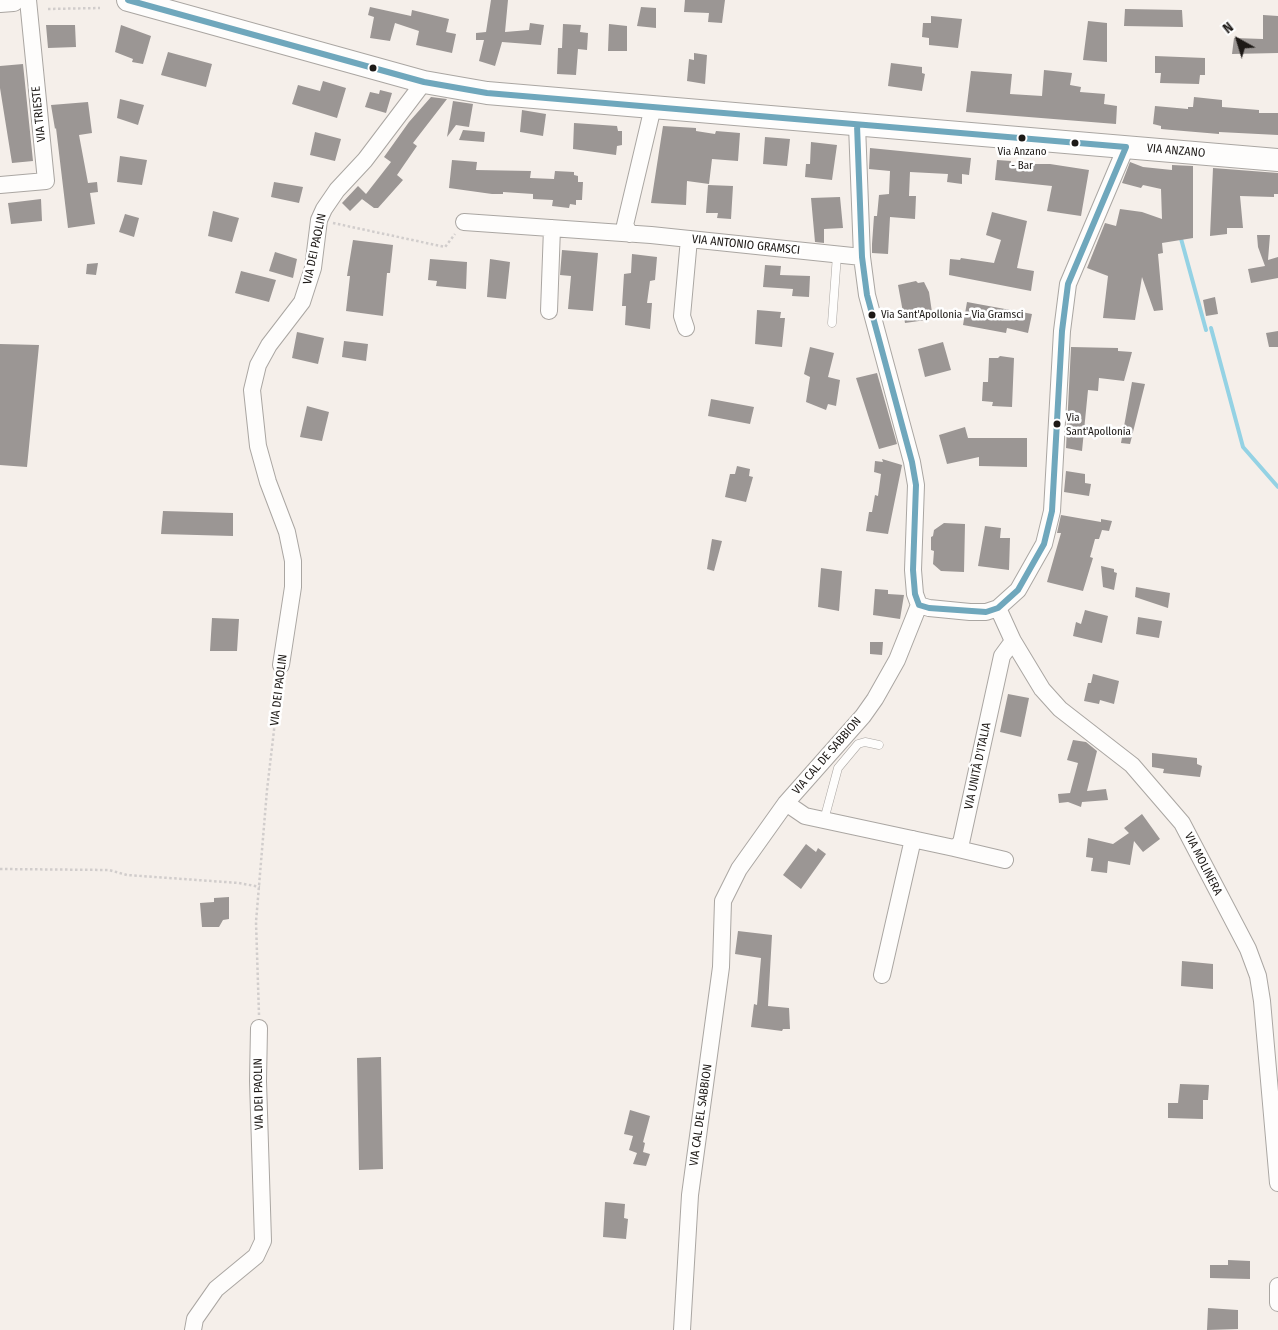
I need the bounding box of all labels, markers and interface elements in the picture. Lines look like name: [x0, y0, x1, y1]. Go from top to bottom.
north arrow: [1213, 15, 1263, 65]
text: N: [1220, 19, 1237, 37]
unlabelled marker: [368, 63, 378, 73]
street label: VIA TRIESTE: [29, 85, 49, 143]
marker: Via Anzano - Bar: [1017, 133, 1027, 143]
unlabelled marker: [1070, 138, 1080, 148]
street label: VIA ANZANO: [1146, 141, 1206, 161]
place label: Via Anzano - Bar: [997, 145, 1047, 171]
street label: VIA DEI PAOLIN: [300, 212, 330, 286]
street label: VIA ANTONIO GRAMSCI: [691, 232, 801, 258]
place label: Via Sant'Apollonia - Via Gramsci: [881, 308, 1024, 322]
marker: Via Sant'Apollonia - Via Gramsci: [867, 310, 877, 320]
place label: Via Sant'Apollonia: [1066, 411, 1131, 437]
marker: Via Sant'Apollonia: [1052, 419, 1062, 429]
street label: VIA DEI PAOLIN: [267, 653, 291, 727]
street label: VIA CAL DE SABBION: [790, 714, 864, 798]
street label: VIA UNITÀ D'ITALIA: [962, 721, 994, 811]
street label: VIA MOLINERA: [1181, 830, 1225, 898]
street label: VIA DEI PAOLIN: [251, 1058, 267, 1130]
street label: VIA CAL DEL SABBION: [687, 1063, 715, 1167]

